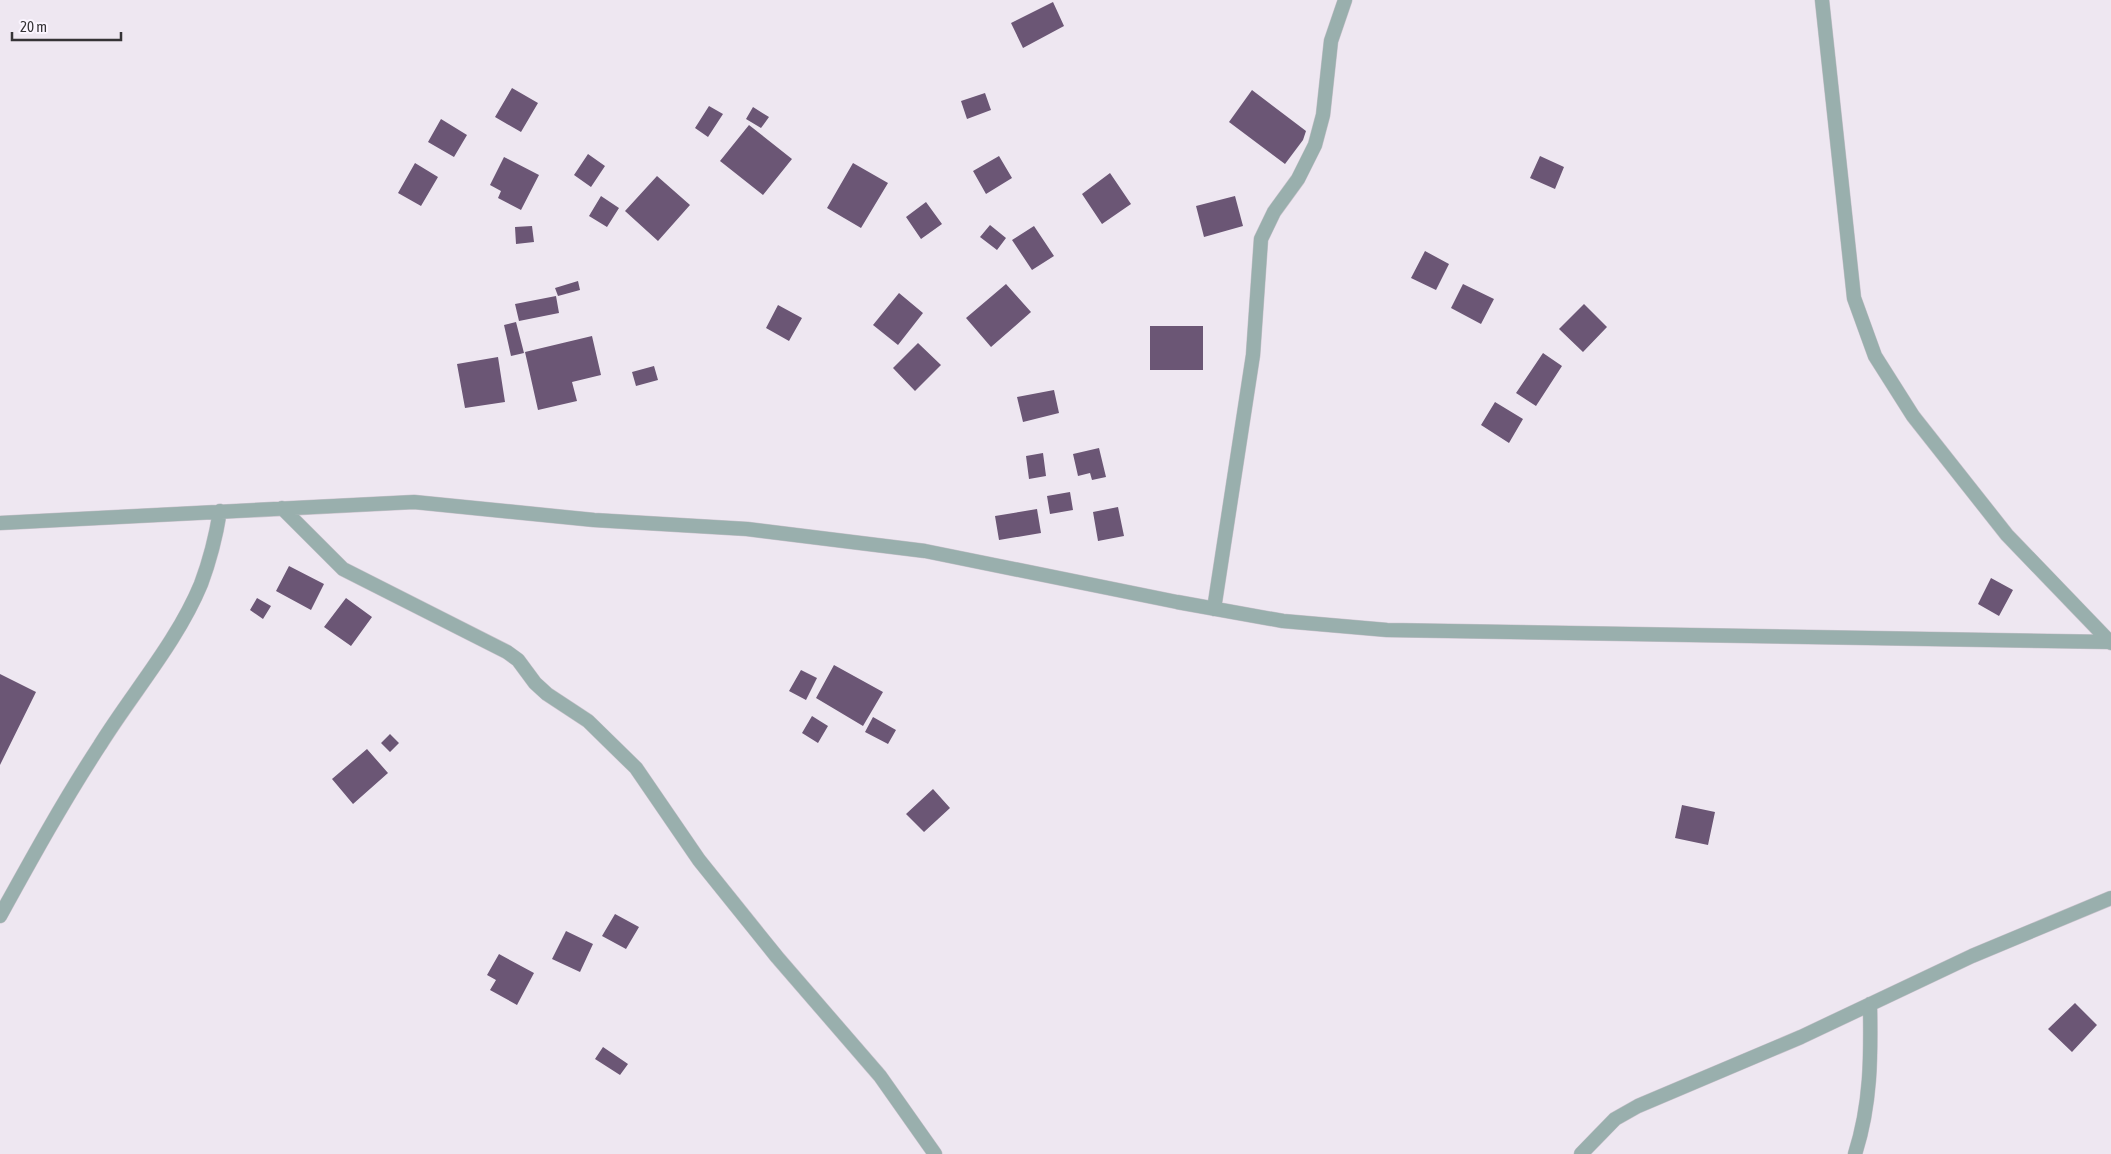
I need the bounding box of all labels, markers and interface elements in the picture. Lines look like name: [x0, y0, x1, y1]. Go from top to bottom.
scale bar: [12, 10, 121, 42]
text: 20 m: [20, 18, 47, 35]

